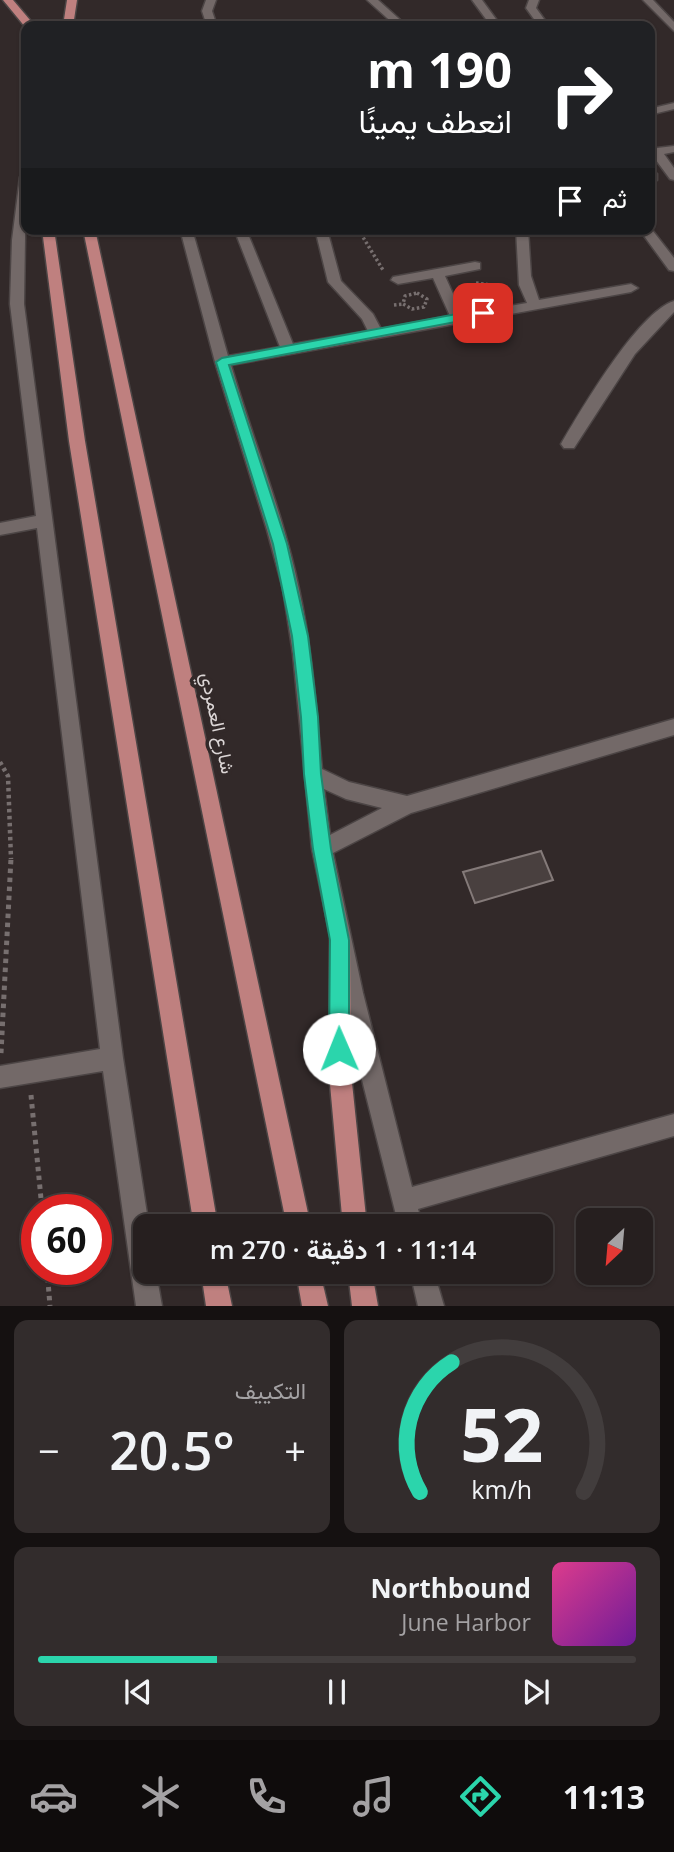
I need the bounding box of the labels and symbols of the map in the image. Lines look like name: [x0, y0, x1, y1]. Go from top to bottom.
pin: [453, 283, 513, 343]
street label: شارع العمردي: [192, 670, 241, 777]
position arrow: [302, 1012, 376, 1086]
speed limit sign: 60: [21, 1194, 112, 1285]
north arrow: [576, 1208, 653, 1284]

